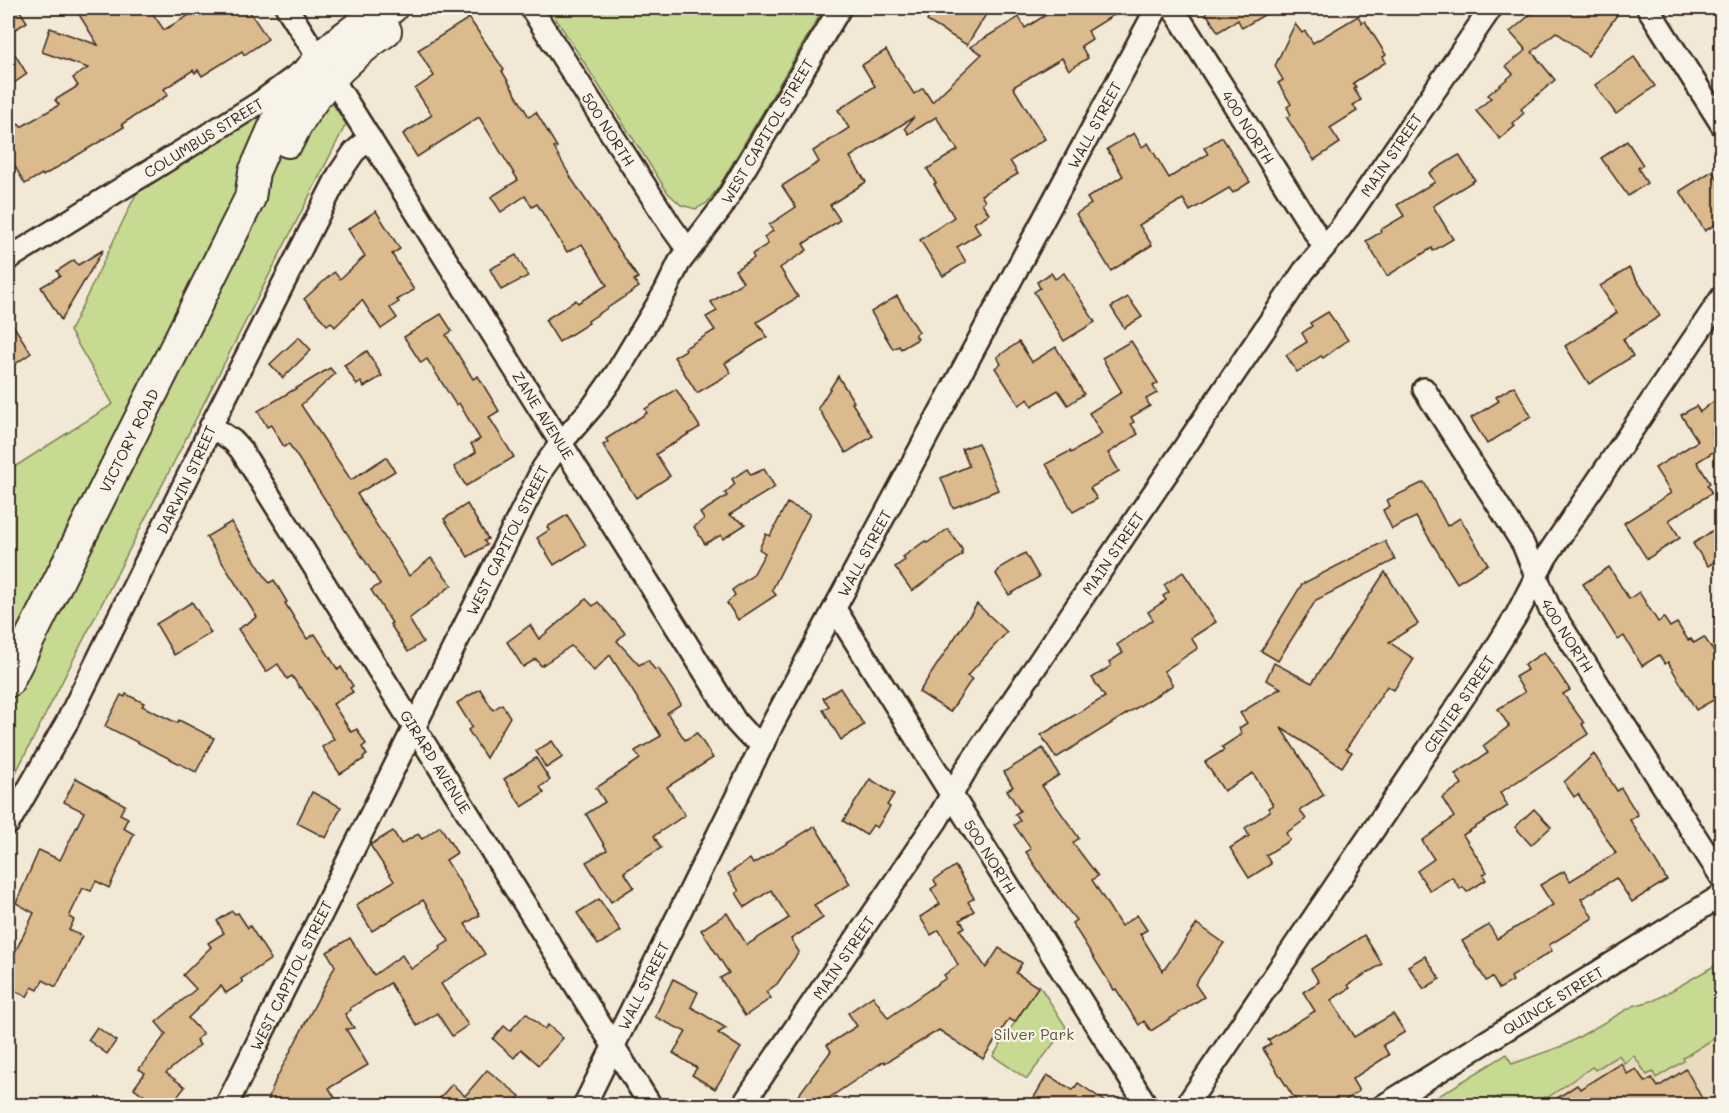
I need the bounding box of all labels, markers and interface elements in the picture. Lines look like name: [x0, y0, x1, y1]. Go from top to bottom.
street label: WEST CAPITOL STREET: [716, 55, 818, 207]
street label: WALL STREET: [1063, 78, 1126, 172]
street label: 400 NORTH: [1217, 86, 1279, 168]
street label: 500 NORTH: [578, 89, 640, 170]
street label: COLUMBUS STREET: [140, 93, 267, 182]
street label: MAIN STREET: [1355, 109, 1426, 200]
street label: ZANE AVENUE: [508, 367, 579, 464]
street label: VICTORY ROAD: [94, 385, 163, 496]
street label: DARWIN STREET: [151, 422, 220, 537]
street label: WEST CAPITOL STREET: [462, 462, 553, 618]
street label: WALL STREET: [833, 506, 896, 600]
street label: MAIN STREET: [1077, 507, 1148, 599]
street label: 400 NORTH: [1537, 596, 1598, 676]
street label: CENTER STREET: [1419, 651, 1499, 757]
street label: GIRARD AVENUE: [396, 706, 476, 817]
street label: 500 NORTH: [960, 816, 1021, 897]
street label: WEST CAPITOL STREET: [245, 897, 337, 1054]
street label: MAIN STREET: [808, 912, 879, 1003]
street label: WALL STREET: [613, 938, 674, 1033]
street label: QUINCE STREET: [1498, 961, 1607, 1039]
park label: Silver Park: [994, 1024, 1074, 1044]

